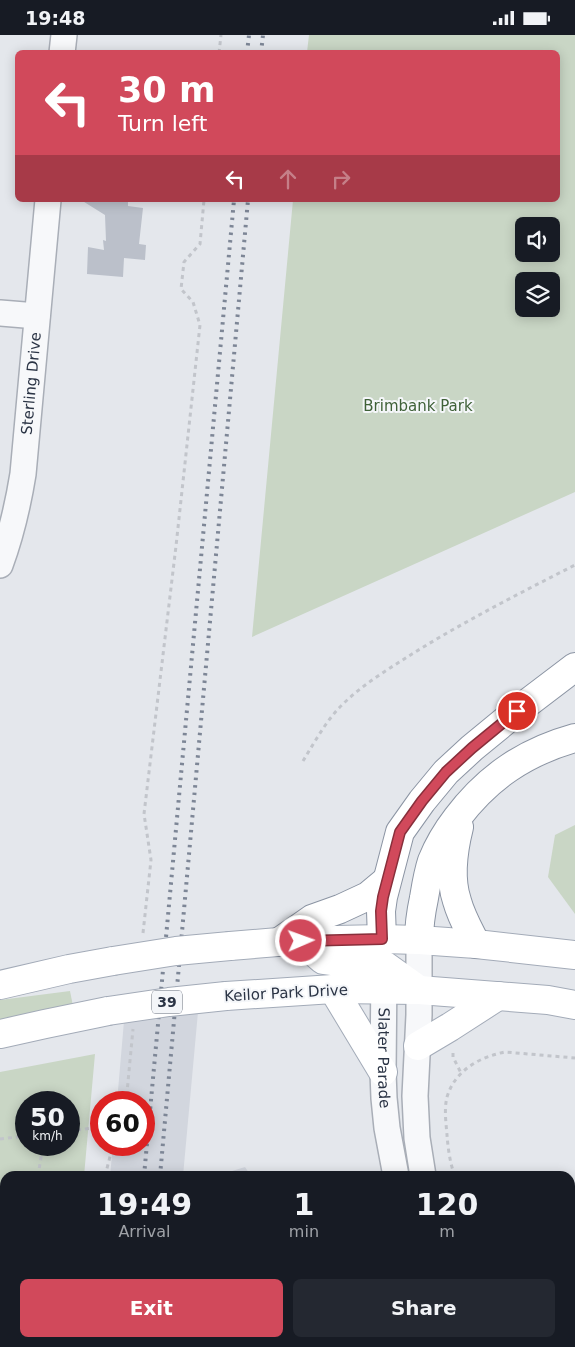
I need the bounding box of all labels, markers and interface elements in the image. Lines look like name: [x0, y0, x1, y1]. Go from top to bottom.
text: 19:48: [25, 7, 85, 29]
icon: left: [35, 70, 100, 135]
text: 30 m: [118, 70, 215, 110]
text: Turn left: [118, 111, 207, 136]
icon: left: [221, 165, 249, 193]
icon: ahead: [274, 165, 302, 193]
icon: right: [327, 165, 355, 193]
map controls: [515, 217, 560, 317]
button: sound: [515, 217, 560, 262]
button: layers: [515, 272, 560, 317]
street label: Sterling Drive: [18, 331, 45, 435]
park label: Brimbank Park: [363, 397, 473, 415]
pin: [496, 690, 538, 732]
icon: arrive: [503, 697, 531, 725]
position arrow: [274, 914, 326, 966]
street label: Keilor Park Drive: [224, 981, 348, 1005]
road number: 39: [152, 991, 182, 1014]
street label: Slater Parade: [374, 1008, 394, 1109]
speed limit sign: 60: [90, 1091, 155, 1156]
text: 50: [30, 1103, 65, 1132]
text: km/h: [32, 1129, 63, 1143]
text: 19:49: [97, 1187, 192, 1222]
text: 1: [293, 1187, 314, 1222]
text: 120: [416, 1187, 478, 1222]
text: Arrival: [118, 1222, 170, 1241]
text: min: [289, 1222, 319, 1241]
text: m: [439, 1222, 455, 1241]
button: Exit: [20, 1279, 283, 1337]
button: Share: [293, 1279, 555, 1337]

